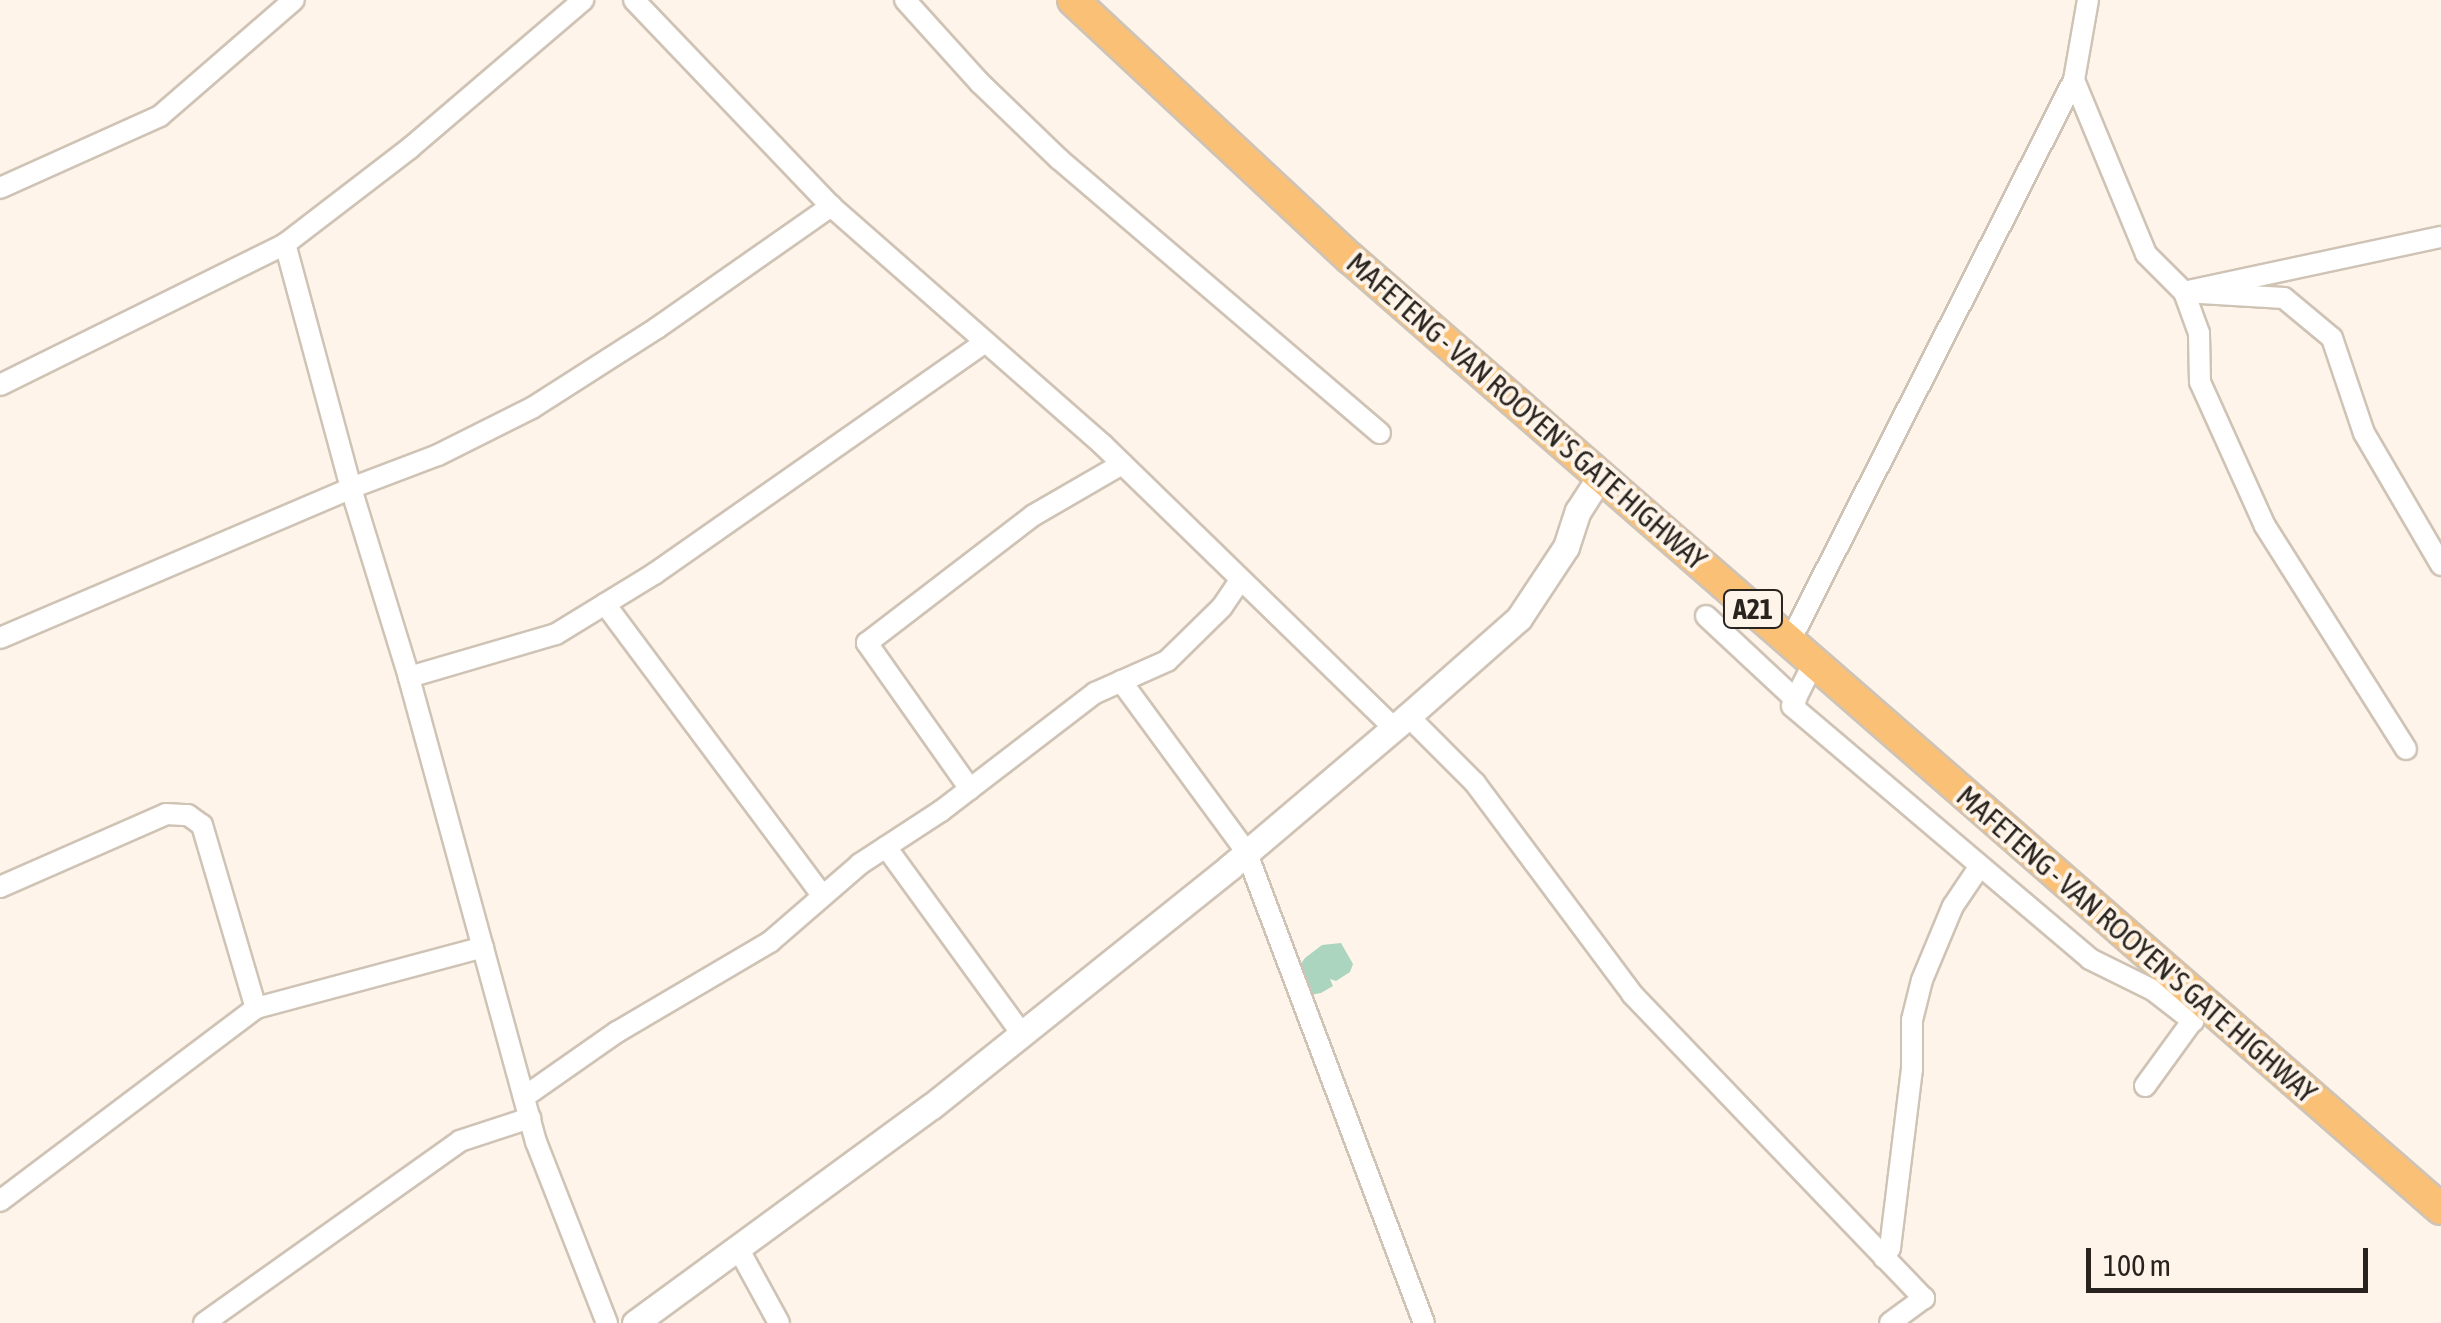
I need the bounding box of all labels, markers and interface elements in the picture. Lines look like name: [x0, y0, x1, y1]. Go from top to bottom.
street label: MAFETENG - VAN ROOYEN'S GATE HIGHWAY: [1340, 245, 1714, 577]
road number: A21: [1720, 586, 1786, 632]
street label: MAFETENG - VAN ROOYEN'S GATE HIGHWAY: [1950, 778, 2324, 1110]
scale bar: [2091, 1228, 2374, 1290]
text: 100 m: [2103, 1248, 2171, 1282]

